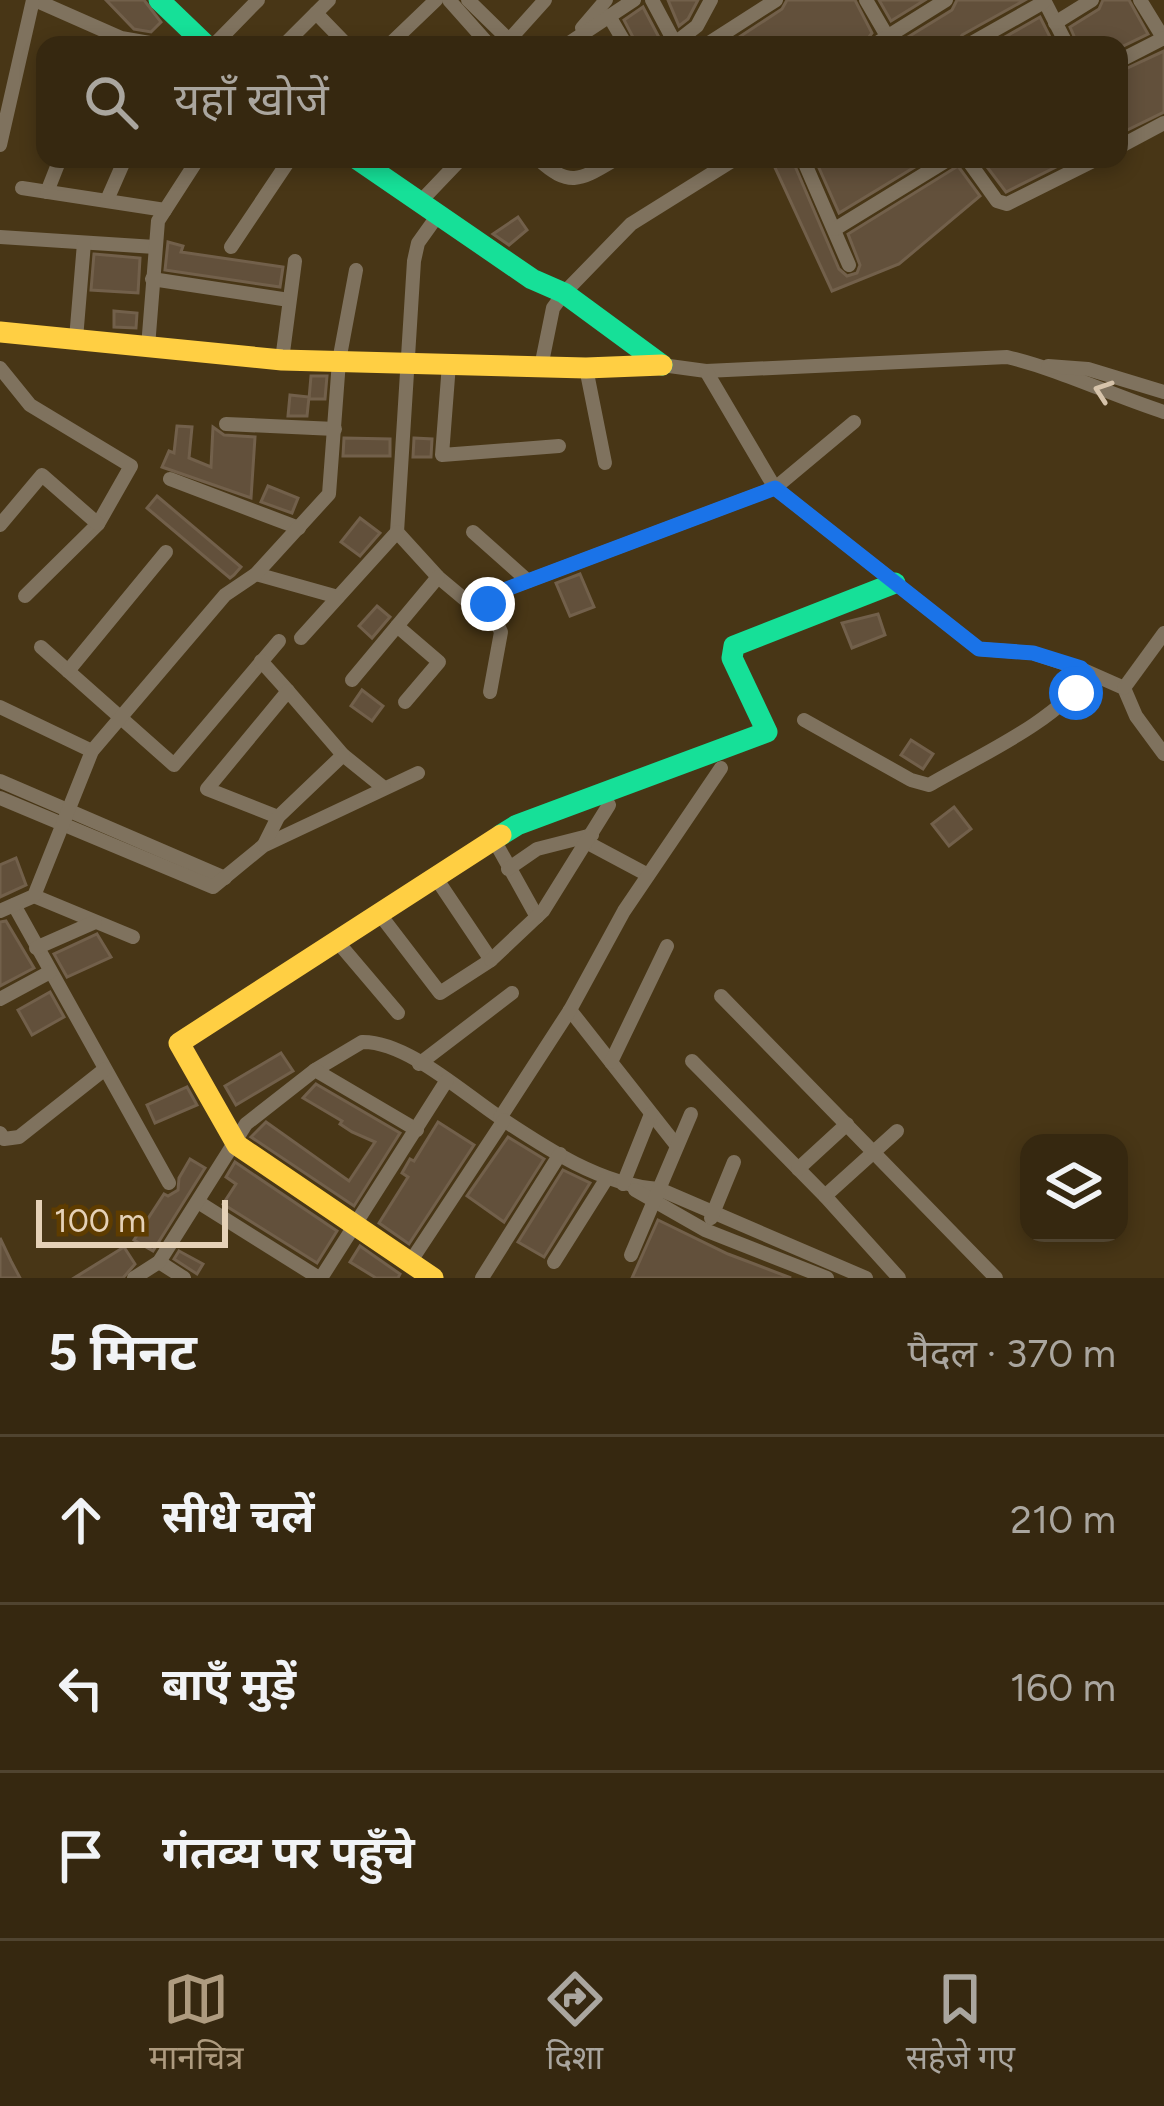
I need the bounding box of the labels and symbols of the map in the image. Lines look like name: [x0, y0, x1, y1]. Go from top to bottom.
one-way arrow: [1094, 381, 1115, 405]
route end: [461, 577, 515, 631]
route start: [1049, 666, 1103, 720]
scale bar: [36, 1194, 228, 1247]

